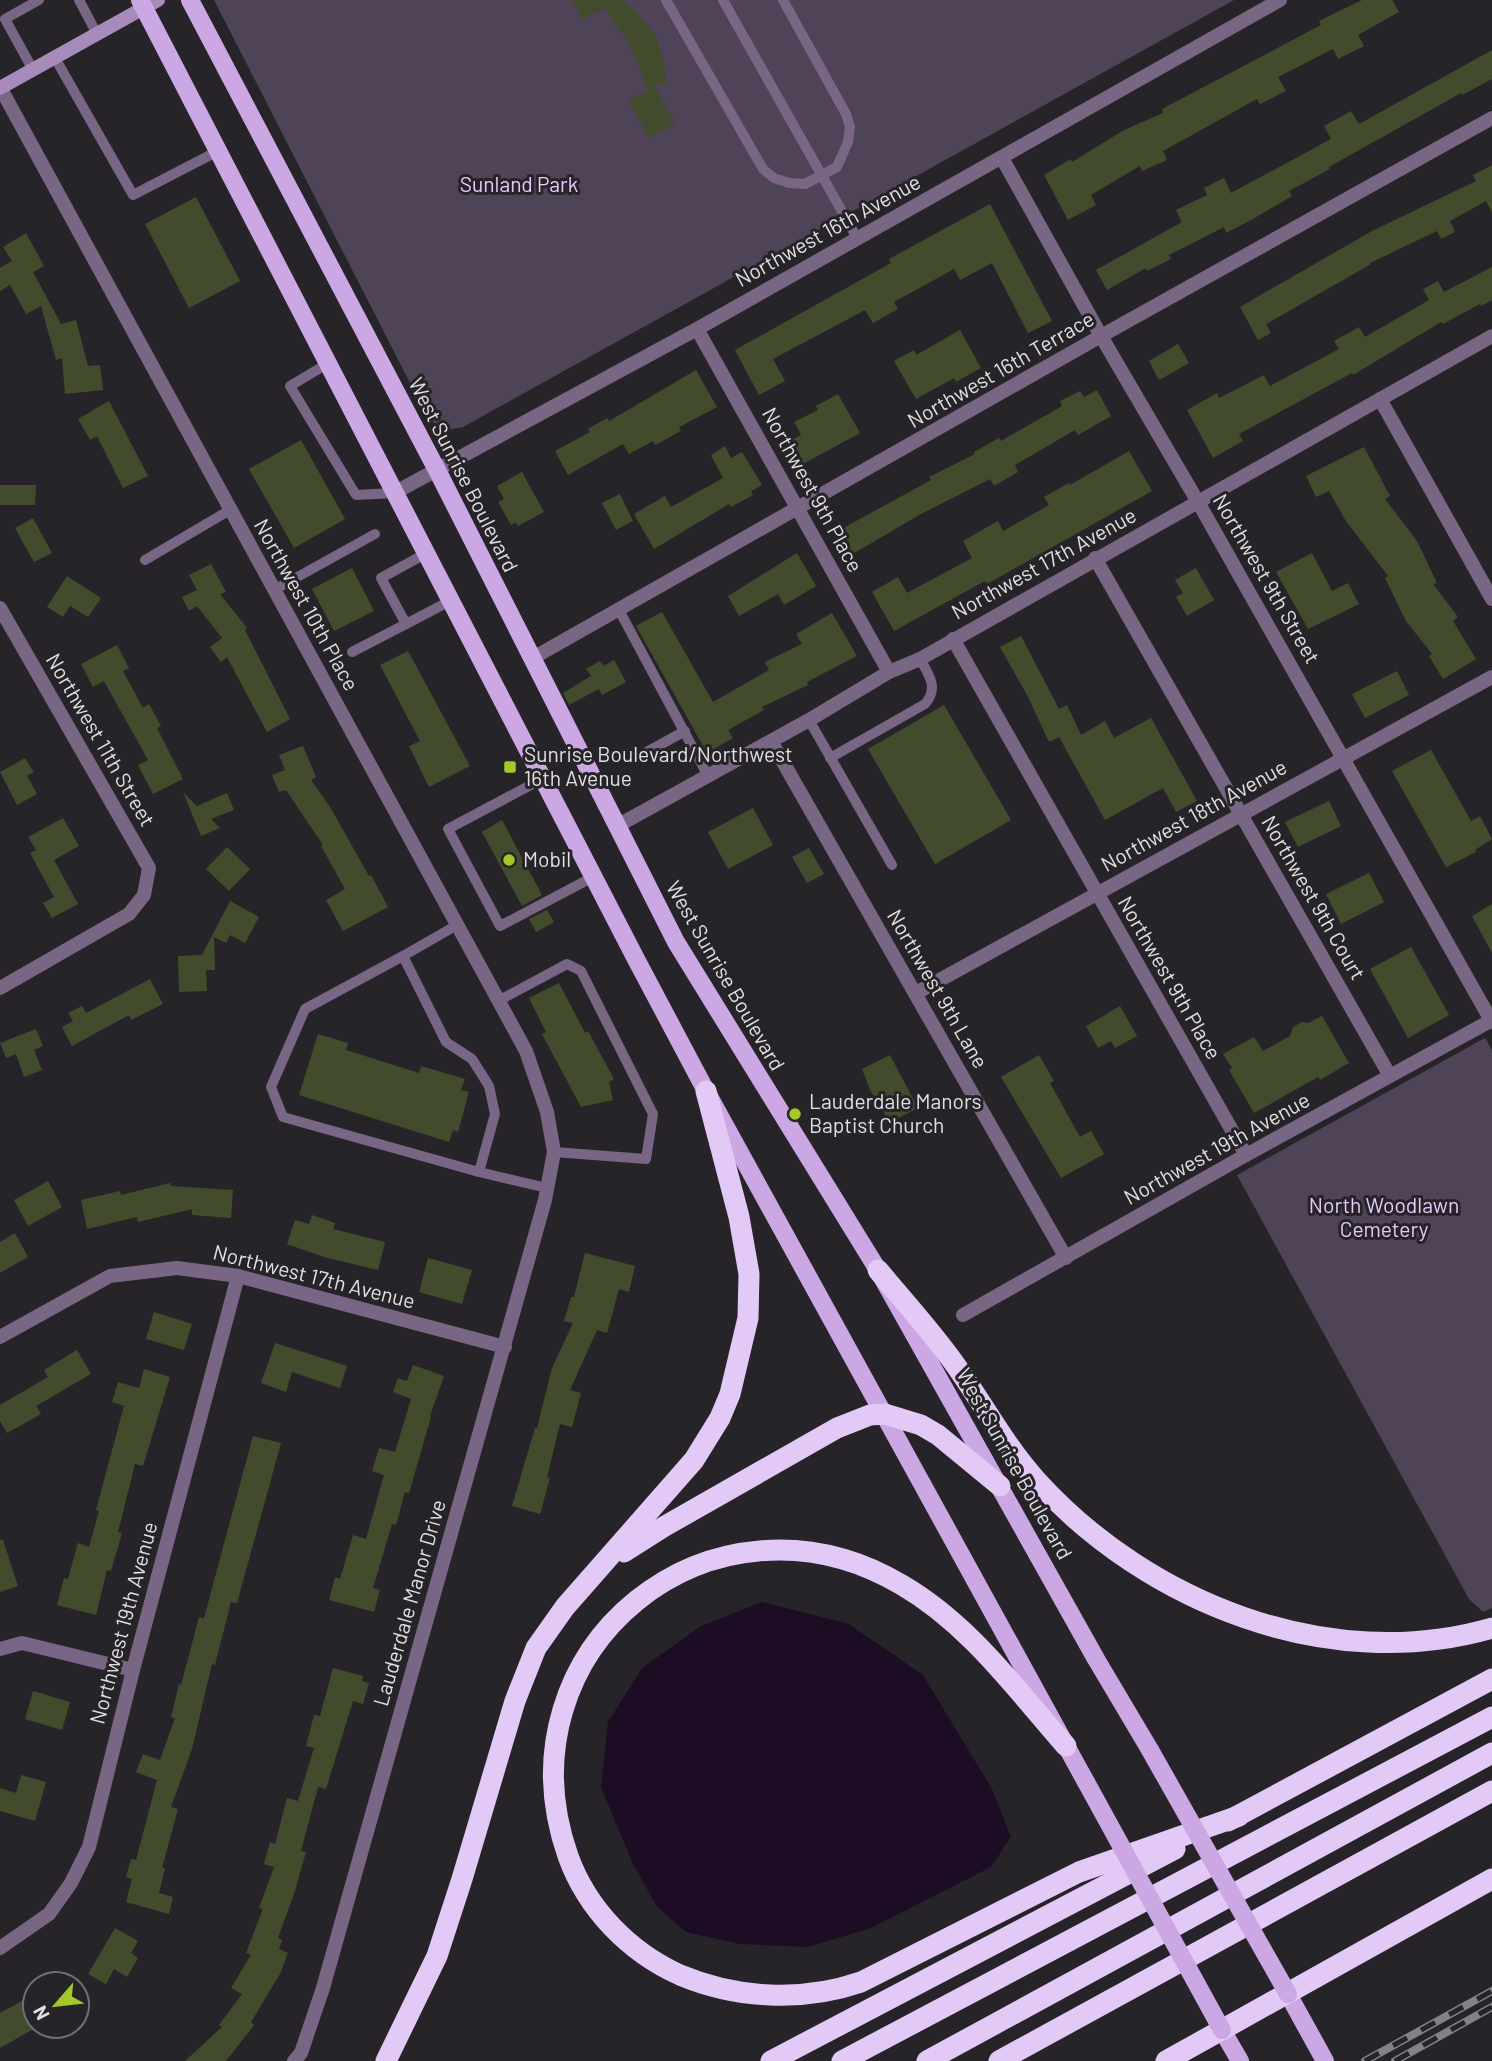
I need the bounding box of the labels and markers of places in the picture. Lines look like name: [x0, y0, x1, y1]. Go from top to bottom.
place label: Sunrise Boulevard/Northwest 16th Avenue: [524, 741, 793, 790]
marker: Sunrise Boulevard/Northwest 16th Avenue: [502, 759, 518, 775]
place label: Mobil: [523, 846, 571, 871]
marker: Mobil: [501, 852, 517, 868]
place label: Lauderdale Manors Baptist Church: [809, 1088, 982, 1137]
marker: Lauderdale Manors Baptist Church: [787, 1106, 803, 1122]

